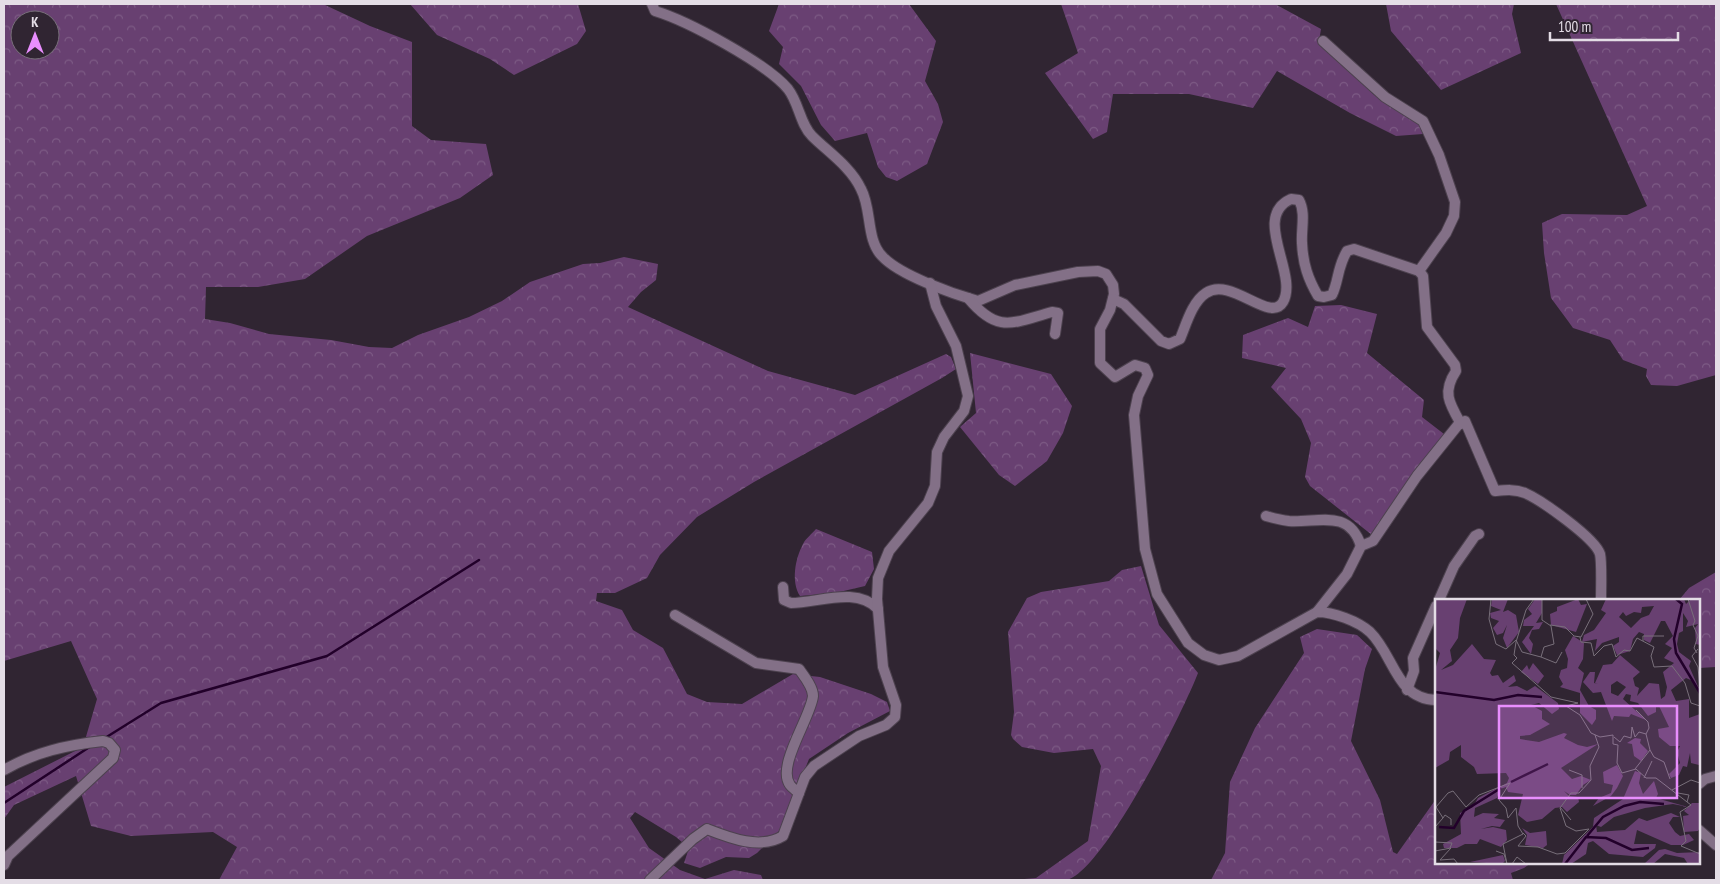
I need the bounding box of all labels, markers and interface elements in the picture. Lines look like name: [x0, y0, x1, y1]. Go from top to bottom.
north arrow: [10, 10, 60, 60]
scale bar: [1550, 10, 1678, 42]
text: K: [31, 13, 39, 31]
text: 100 m: [1558, 17, 1591, 36]
inset map: [1435, 599, 1700, 864]

